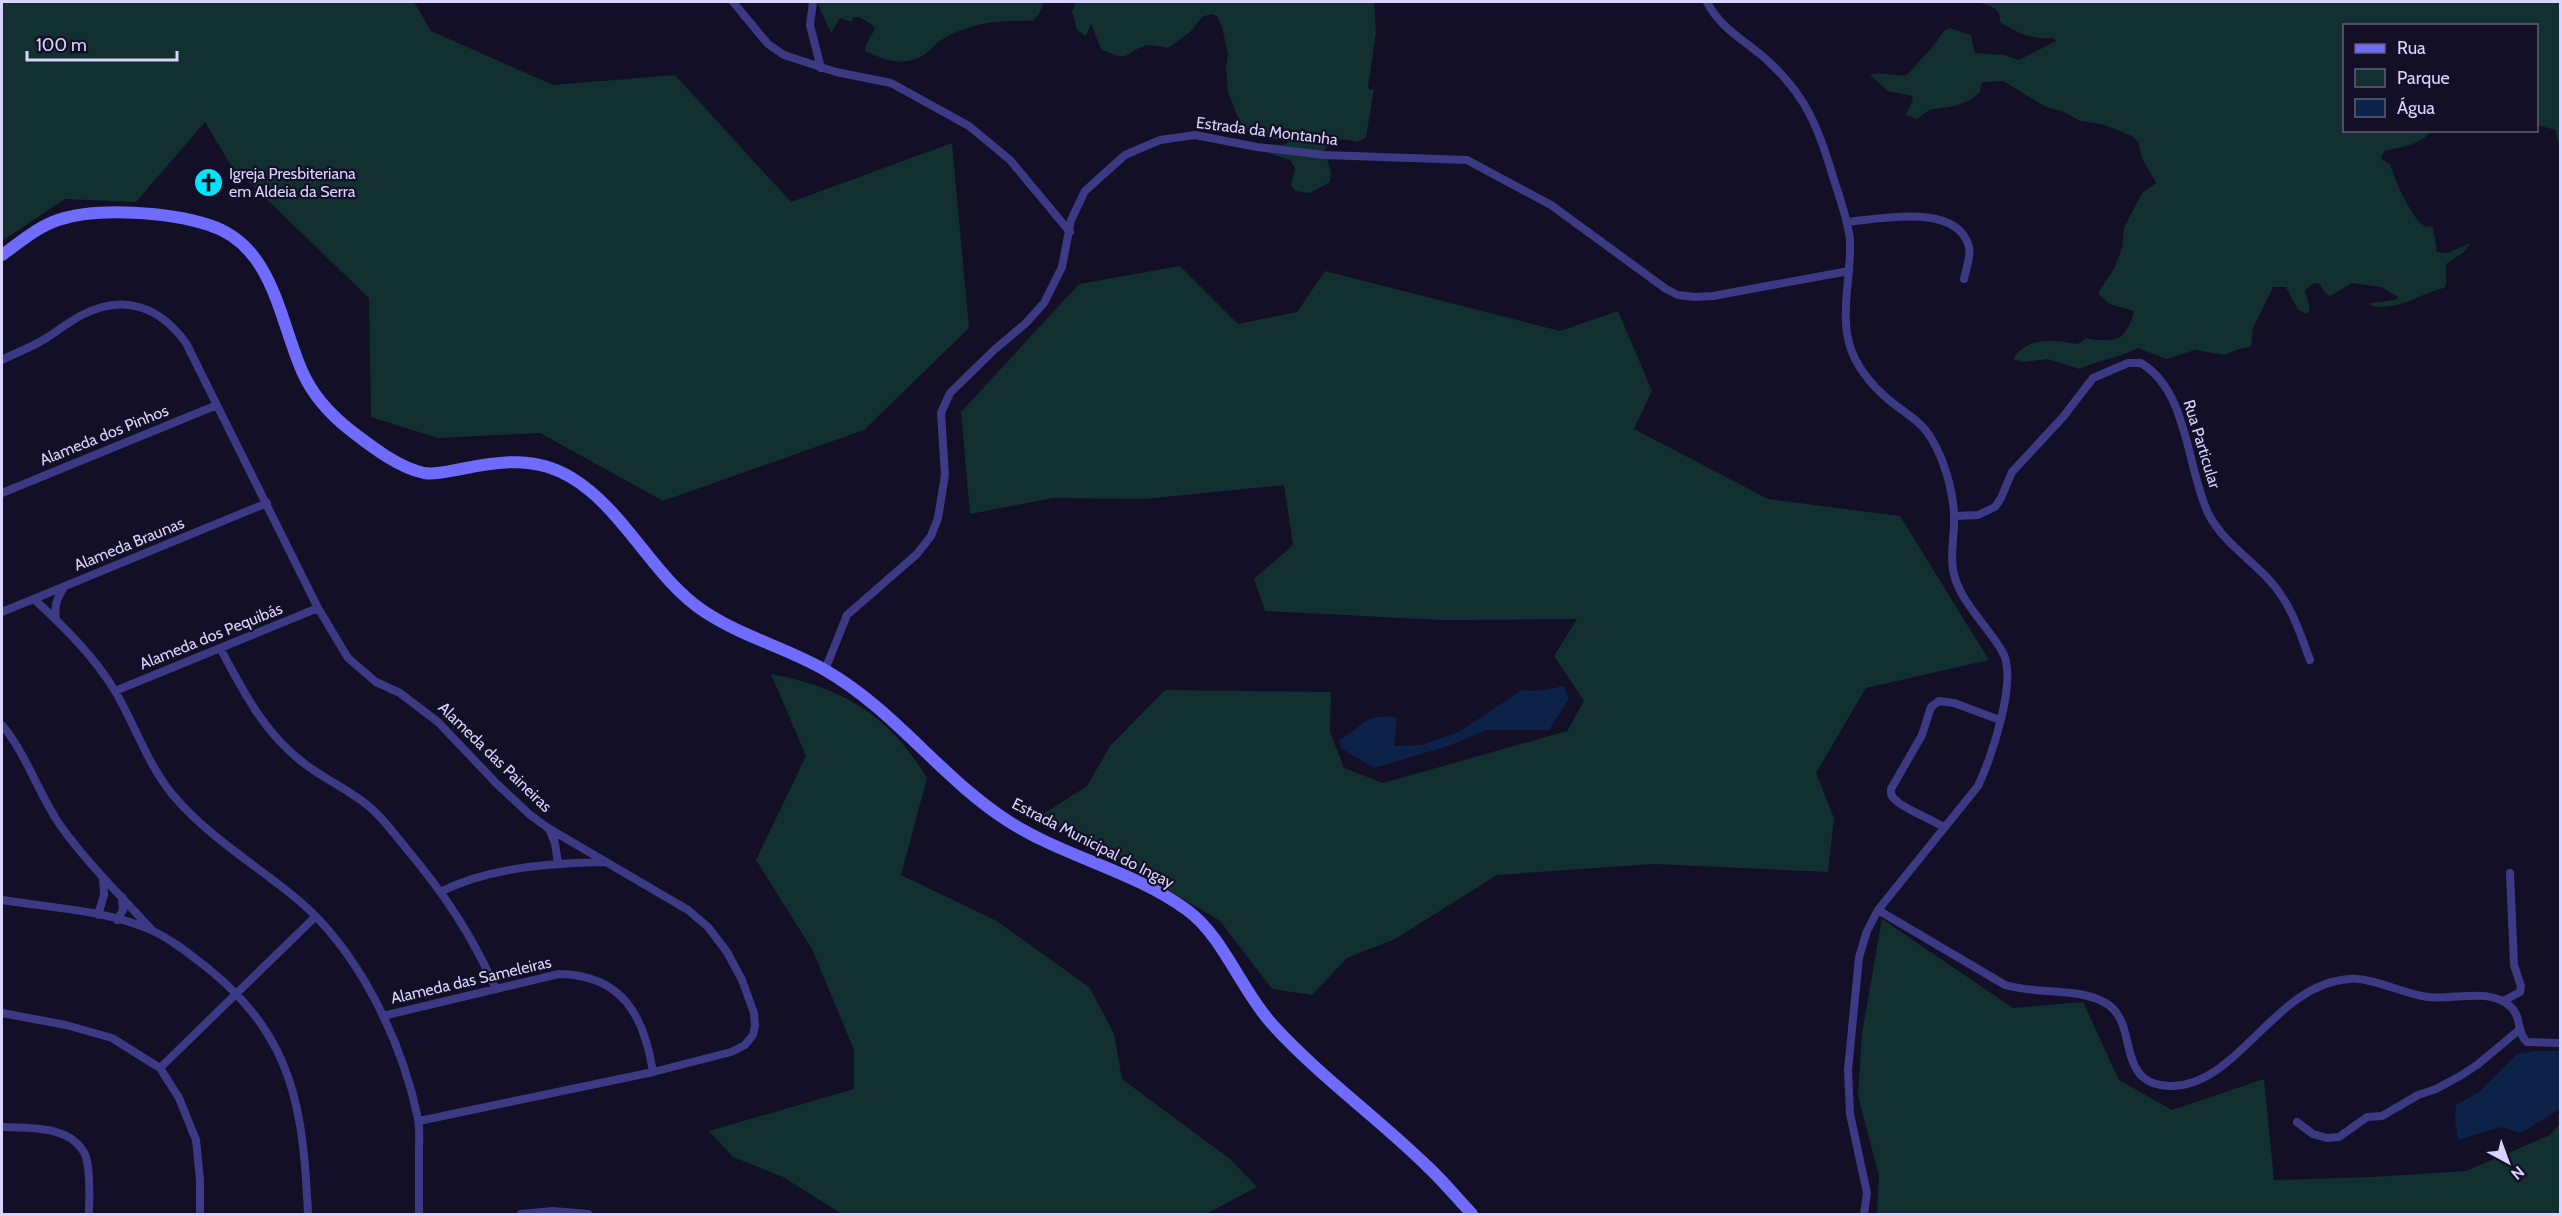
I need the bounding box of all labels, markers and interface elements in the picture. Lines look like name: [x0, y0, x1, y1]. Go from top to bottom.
scale bar: [27, 24, 177, 62]
legend: [2343, 24, 2538, 132]
text: 100 m: [36, 34, 87, 56]
text: Rua: [2397, 37, 2426, 59]
text: Parque: [2397, 67, 2450, 89]
text: Água: [2397, 97, 2435, 119]
street label: Estrada da Montanha: [1195, 113, 1339, 149]
place label: Igreja Presbiteriana em Aldeia da Serra: [229, 164, 356, 201]
church icon: Igreja Presbiteriana em Aldeia da Serra: [192, 166, 224, 198]
street label: Rua Particular: [2180, 397, 2225, 492]
street label: Alameda dos Pinhos: [37, 400, 171, 469]
street label: Alameda Braunas: [71, 513, 187, 575]
street label: Alameda dos Pequibás: [137, 598, 286, 673]
street label: Alameda das Paineiras: [434, 698, 556, 816]
street label: Estrada Municipal do Ingay: [1009, 794, 1177, 892]
street label: Alameda das Sameleiras: [389, 952, 553, 1008]
north arrow: [2478, 1132, 2538, 1192]
text: N: [2507, 1162, 2528, 1184]

